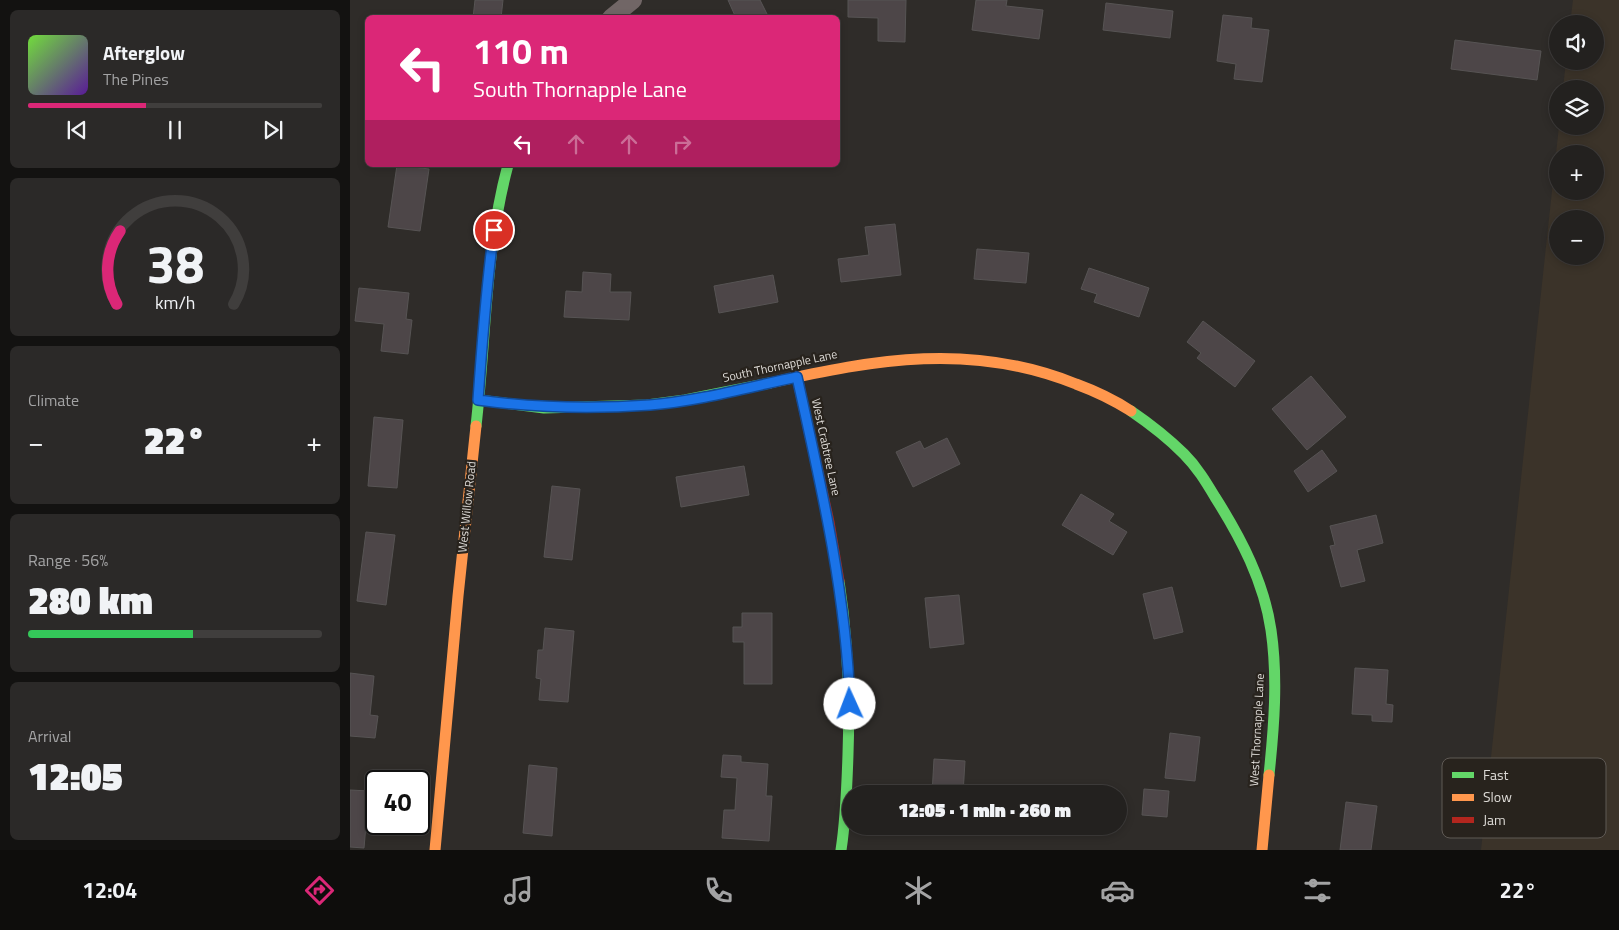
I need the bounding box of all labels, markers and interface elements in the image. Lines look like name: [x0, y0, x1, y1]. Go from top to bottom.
map controls: [1549, 15, 1604, 265]
button: sound: [1549, 15, 1604, 70]
text: 110 m: [473, 24, 569, 78]
icon: left: [390, 35, 455, 100]
text: Afterglow: [103, 38, 185, 67]
text: The Pines: [103, 67, 169, 91]
text: South Thornapple Lane: [473, 72, 687, 106]
button: layers: [1549, 80, 1604, 135]
icon: previous: [63, 116, 91, 144]
icon: pause: [161, 116, 189, 144]
icon: next: [259, 116, 287, 144]
icon: left: [509, 130, 537, 158]
icon: ahead: [562, 130, 590, 158]
icon: ahead: [615, 130, 643, 158]
icon: right: [668, 130, 696, 158]
button: +: [1549, 145, 1604, 200]
pin: [473, 209, 515, 251]
button: −: [1549, 210, 1604, 265]
icon: arrive: [480, 216, 508, 244]
text: 38: [146, 224, 204, 303]
text: km/h: [155, 289, 195, 316]
street label: South Thornapple Lane: [721, 344, 839, 387]
text: Climate: [28, 388, 79, 412]
street label: West Crabtree Lane: [807, 396, 846, 497]
text: 22°: [144, 411, 206, 469]
text: −: [28, 420, 44, 463]
text: +: [306, 420, 322, 463]
street label: West Willow Road: [452, 460, 481, 554]
text: Range · 56%: [28, 548, 108, 572]
text: 280 km: [28, 571, 153, 629]
street label: West Thornapple Lane: [1244, 673, 1269, 787]
position arrow: [823, 677, 875, 729]
text: Arrival: [28, 724, 71, 748]
text: 12:05: [28, 747, 123, 805]
legend: [1442, 758, 1606, 838]
text: Fast: [1483, 764, 1508, 785]
speed limit sign: 40: [365, 770, 430, 835]
text: Slow: [1483, 786, 1512, 807]
text: 12:05 · 1 min · 260 m: [898, 795, 1071, 824]
text: Jam: [1483, 809, 1506, 830]
text: 12:04: [82, 873, 137, 907]
icon: directions: [302, 873, 337, 908]
icon: music: [501, 873, 536, 908]
icon: phone: [701, 873, 736, 908]
icon: climate: [901, 873, 936, 908]
icon: car: [1100, 873, 1135, 908]
icon: filters: [1300, 873, 1335, 908]
text: 22°: [1500, 873, 1537, 907]

